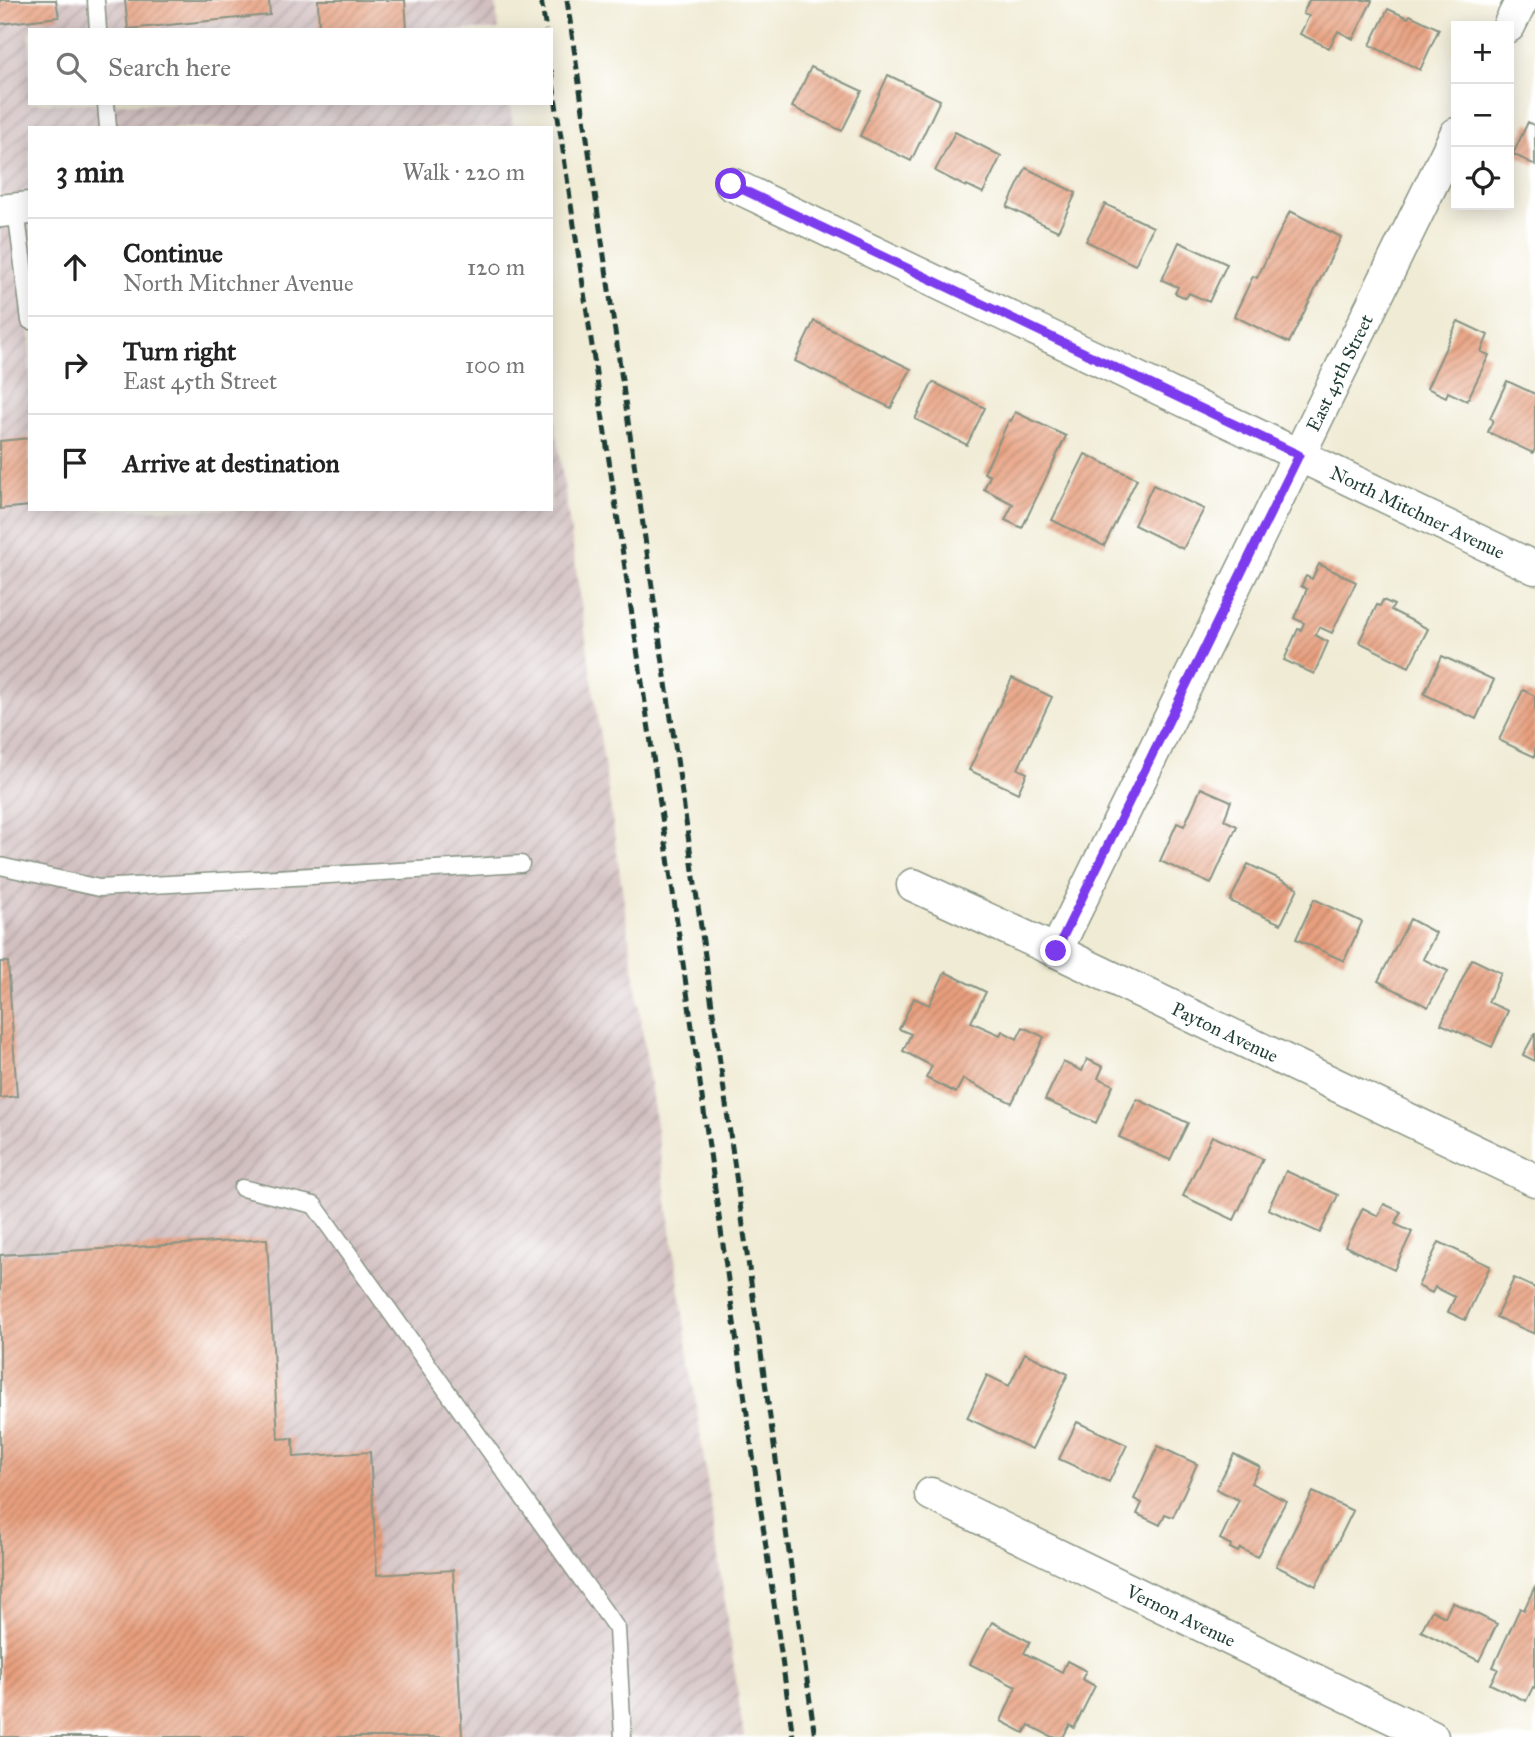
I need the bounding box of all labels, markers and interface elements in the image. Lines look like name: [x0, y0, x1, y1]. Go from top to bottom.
map controls: [1451, 21, 1514, 210]
button: +: [1451, 21, 1514, 84]
search box: [28, 28, 553, 105]
icon: search: [52, 48, 90, 86]
text: Search here: [108, 51, 231, 83]
button: −: [1451, 84, 1514, 147]
button: locate: [1451, 147, 1514, 210]
text: 3 min: [56, 154, 124, 190]
text: Walk · 220 m: [402, 158, 525, 186]
route start: [715, 168, 746, 199]
text: Continue: [123, 237, 223, 269]
icon: ahead: [56, 248, 94, 286]
text: 120 m: [467, 253, 525, 281]
text: North Mitchner Avenue: [123, 269, 354, 297]
street label: East 45th Street: [1301, 310, 1378, 435]
text: Turn right: [123, 335, 236, 367]
icon: right: [56, 346, 94, 384]
text: 100 m: [465, 351, 525, 379]
text: East 45th Street: [123, 367, 277, 395]
icon: arrive: [56, 444, 94, 482]
text: Arrive at destination: [123, 447, 340, 479]
street label: North Mitchner Avenue: [1327, 461, 1509, 563]
route end: [1040, 935, 1071, 966]
street label: Payton Avenue: [1168, 997, 1282, 1067]
street label: Vernon Avenue: [1122, 1579, 1239, 1652]

